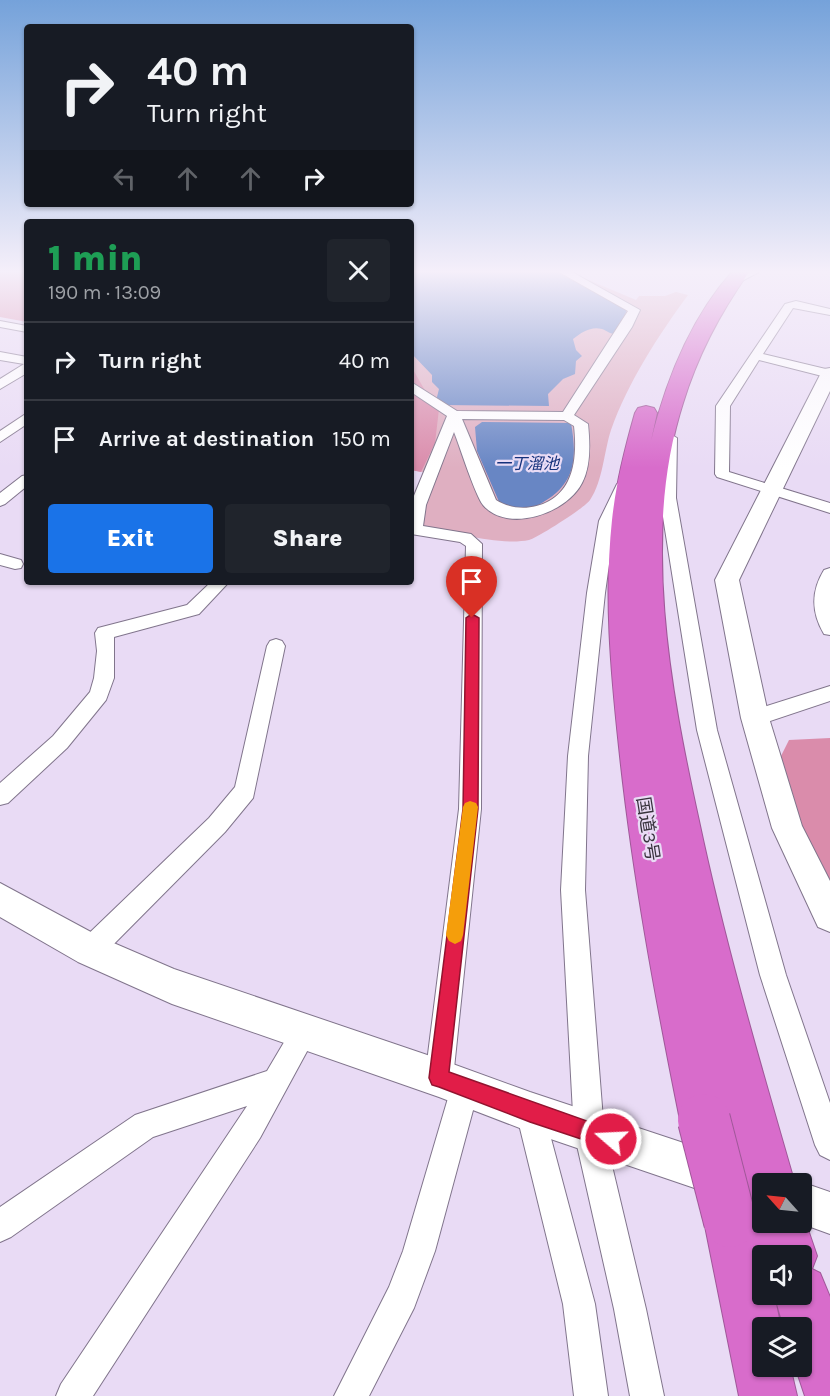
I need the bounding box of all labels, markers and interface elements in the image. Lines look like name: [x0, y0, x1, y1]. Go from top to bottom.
text: 40 m: [147, 46, 249, 96]
icon: right: [48, 48, 126, 126]
text: Turn right: [147, 97, 267, 129]
icon: left: [108, 162, 141, 195]
icon: ahead: [171, 162, 204, 195]
icon: ahead: [234, 162, 267, 195]
icon: right: [297, 162, 330, 195]
text: 1 min: [48, 237, 142, 279]
button: close: [327, 239, 390, 302]
text: 190 m · 13:09: [48, 281, 161, 304]
icon: right: [48, 345, 81, 378]
text: Turn right: [99, 348, 202, 374]
text: 40 m: [339, 348, 390, 374]
icon: arrive: [48, 423, 81, 456]
text: Arrive at destination: [99, 426, 314, 452]
text: 150 m: [332, 426, 391, 452]
water label: 一丁溜池: [495, 454, 561, 473]
button: Exit: [48, 504, 213, 573]
button: Share: [225, 504, 390, 573]
pin: [446, 556, 497, 618]
icon: arrive: [455, 565, 488, 598]
street label: 国道3号: [632, 795, 664, 863]
position arrow: [579, 1107, 643, 1171]
north arrow: [752, 1173, 812, 1233]
map controls: [752, 1173, 812, 1377]
button: sound: [752, 1245, 812, 1305]
button: layers: [752, 1317, 812, 1377]

